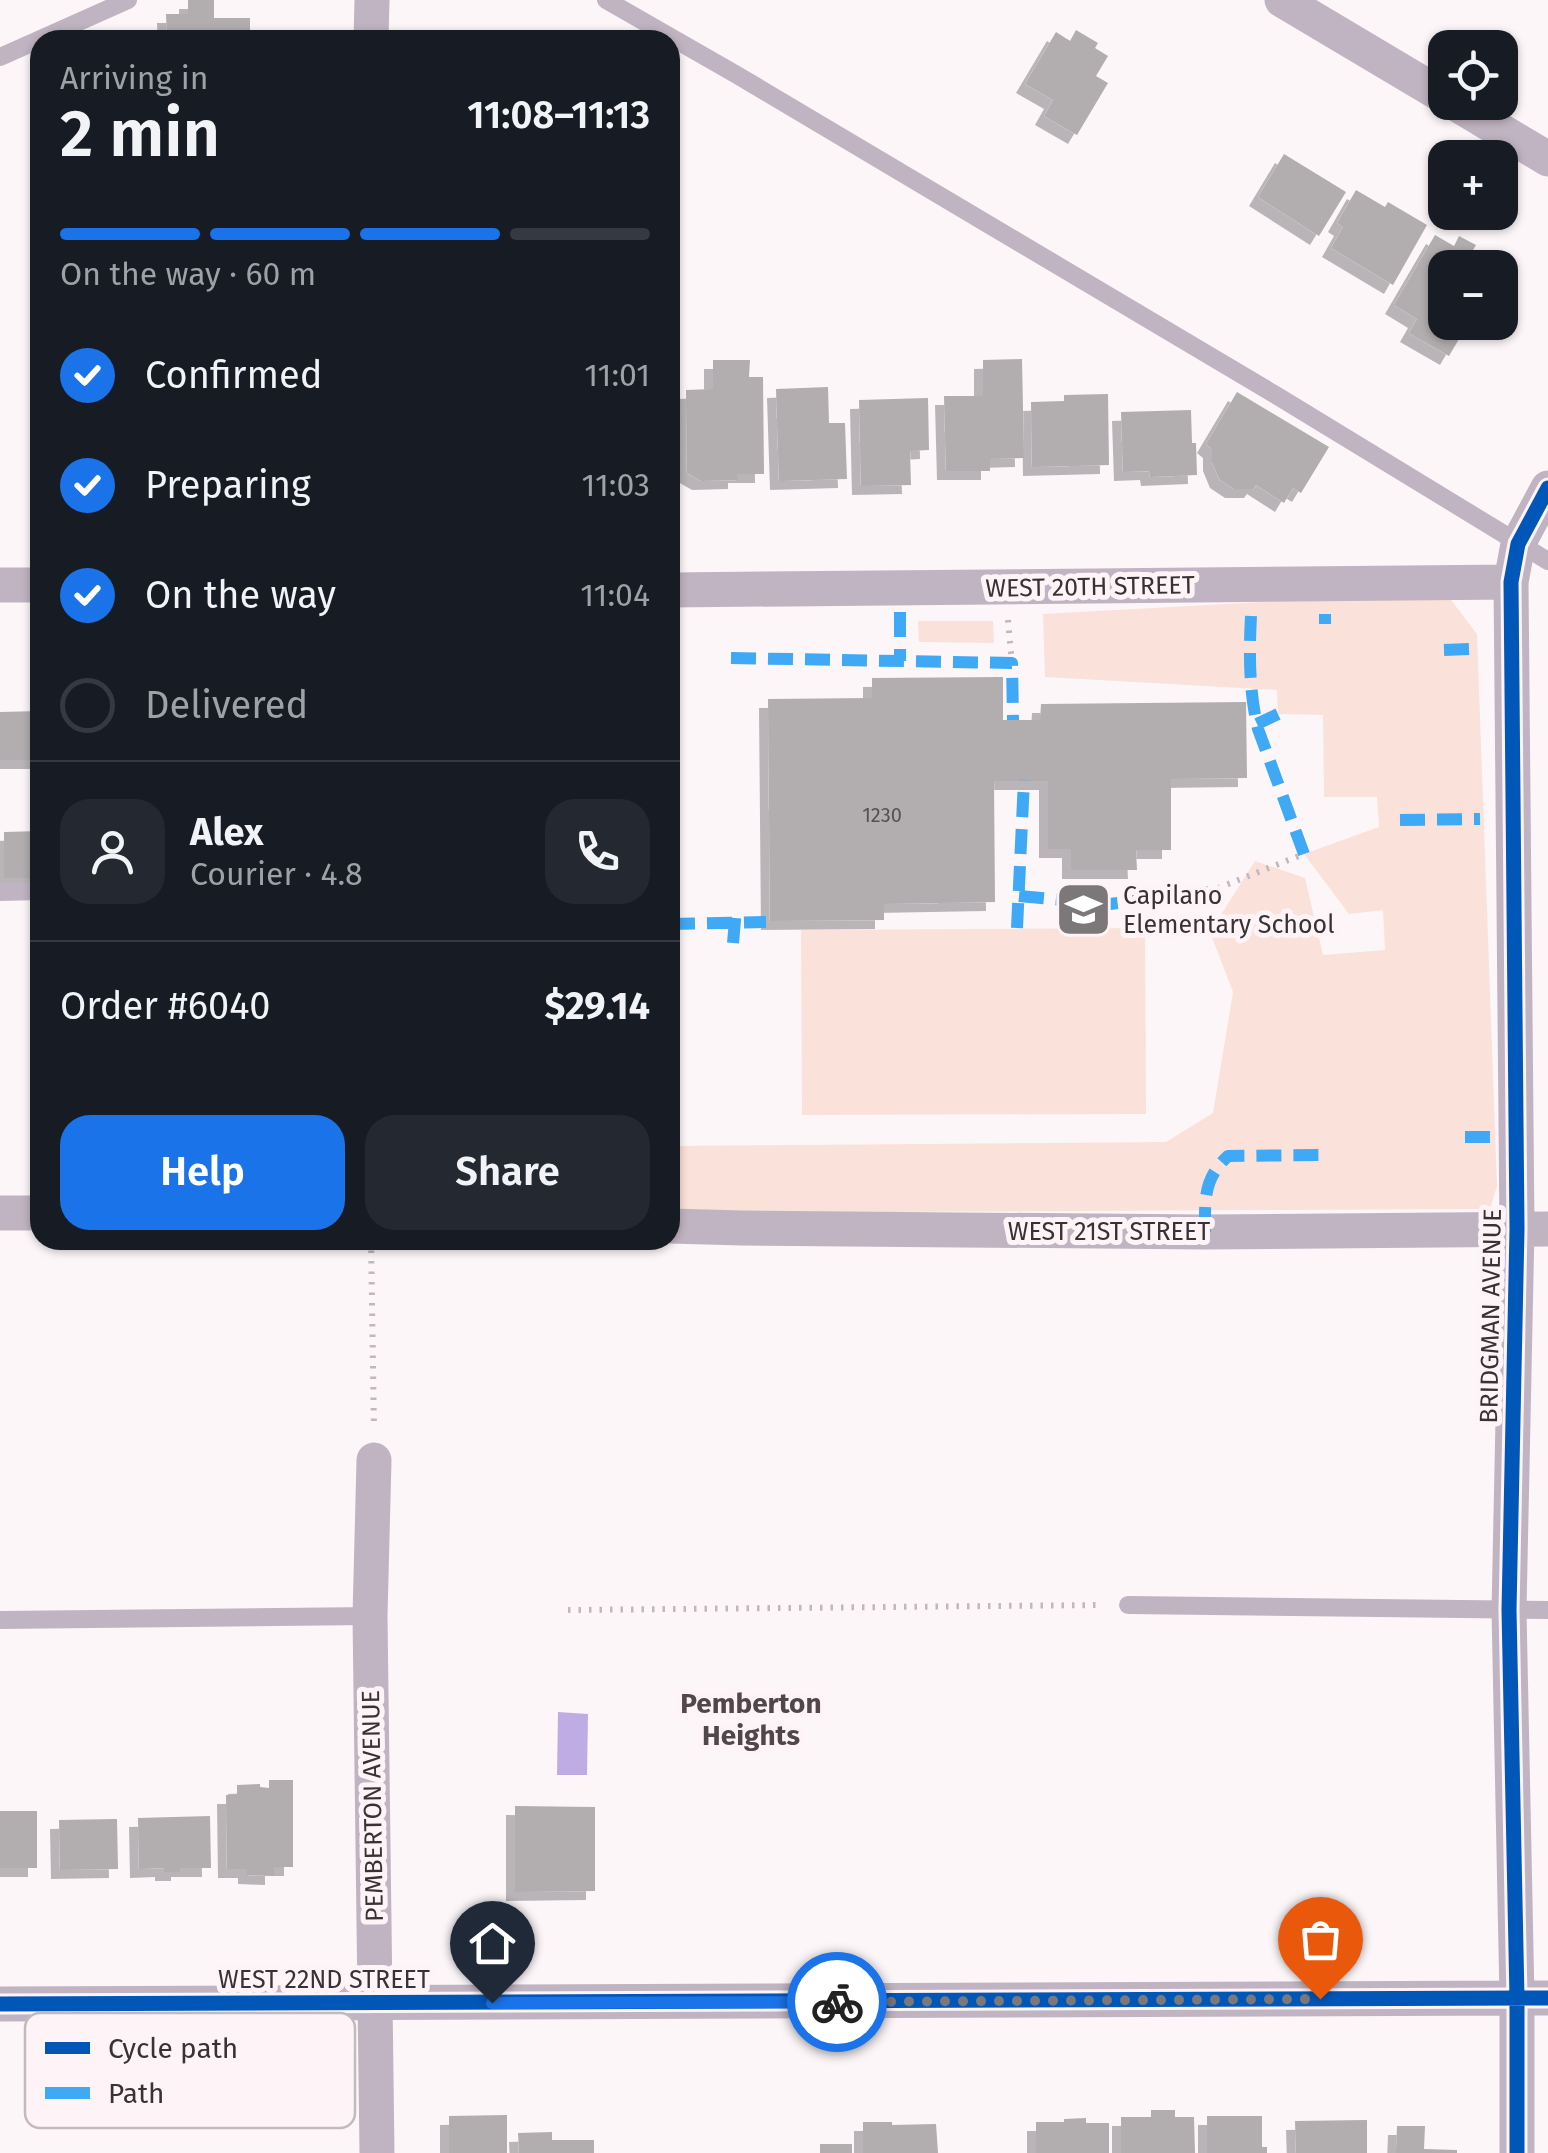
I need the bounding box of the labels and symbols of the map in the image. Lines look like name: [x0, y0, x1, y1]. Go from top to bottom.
street label: WEST 20TH STREET: [985, 570, 1195, 604]
house number: 1230: [862, 803, 902, 827]
school or university icon: Capilano Elementary School: [1054, 879, 1114, 939]
place label: Capilano Elementary School: [1123, 881, 1335, 940]
street label: BRIDGMAN AVENUE: [1474, 1208, 1508, 1424]
street label: WEST 21ST STREET: [1008, 1217, 1210, 1247]
district label: Pemberton Heights: [680, 1687, 822, 1752]
street label: PEMBERTON AVENUE: [356, 1690, 390, 1922]
pin: [1278, 1897, 1363, 2000]
pin: [450, 1901, 535, 2004]
courier: [787, 1952, 887, 2052]
street label: WEST 22ND STREET: [218, 1965, 430, 1995]
legend: [25, 2013, 355, 2128]
text: Cycle path: [108, 2032, 238, 2065]
text: Path: [108, 2077, 164, 2110]

